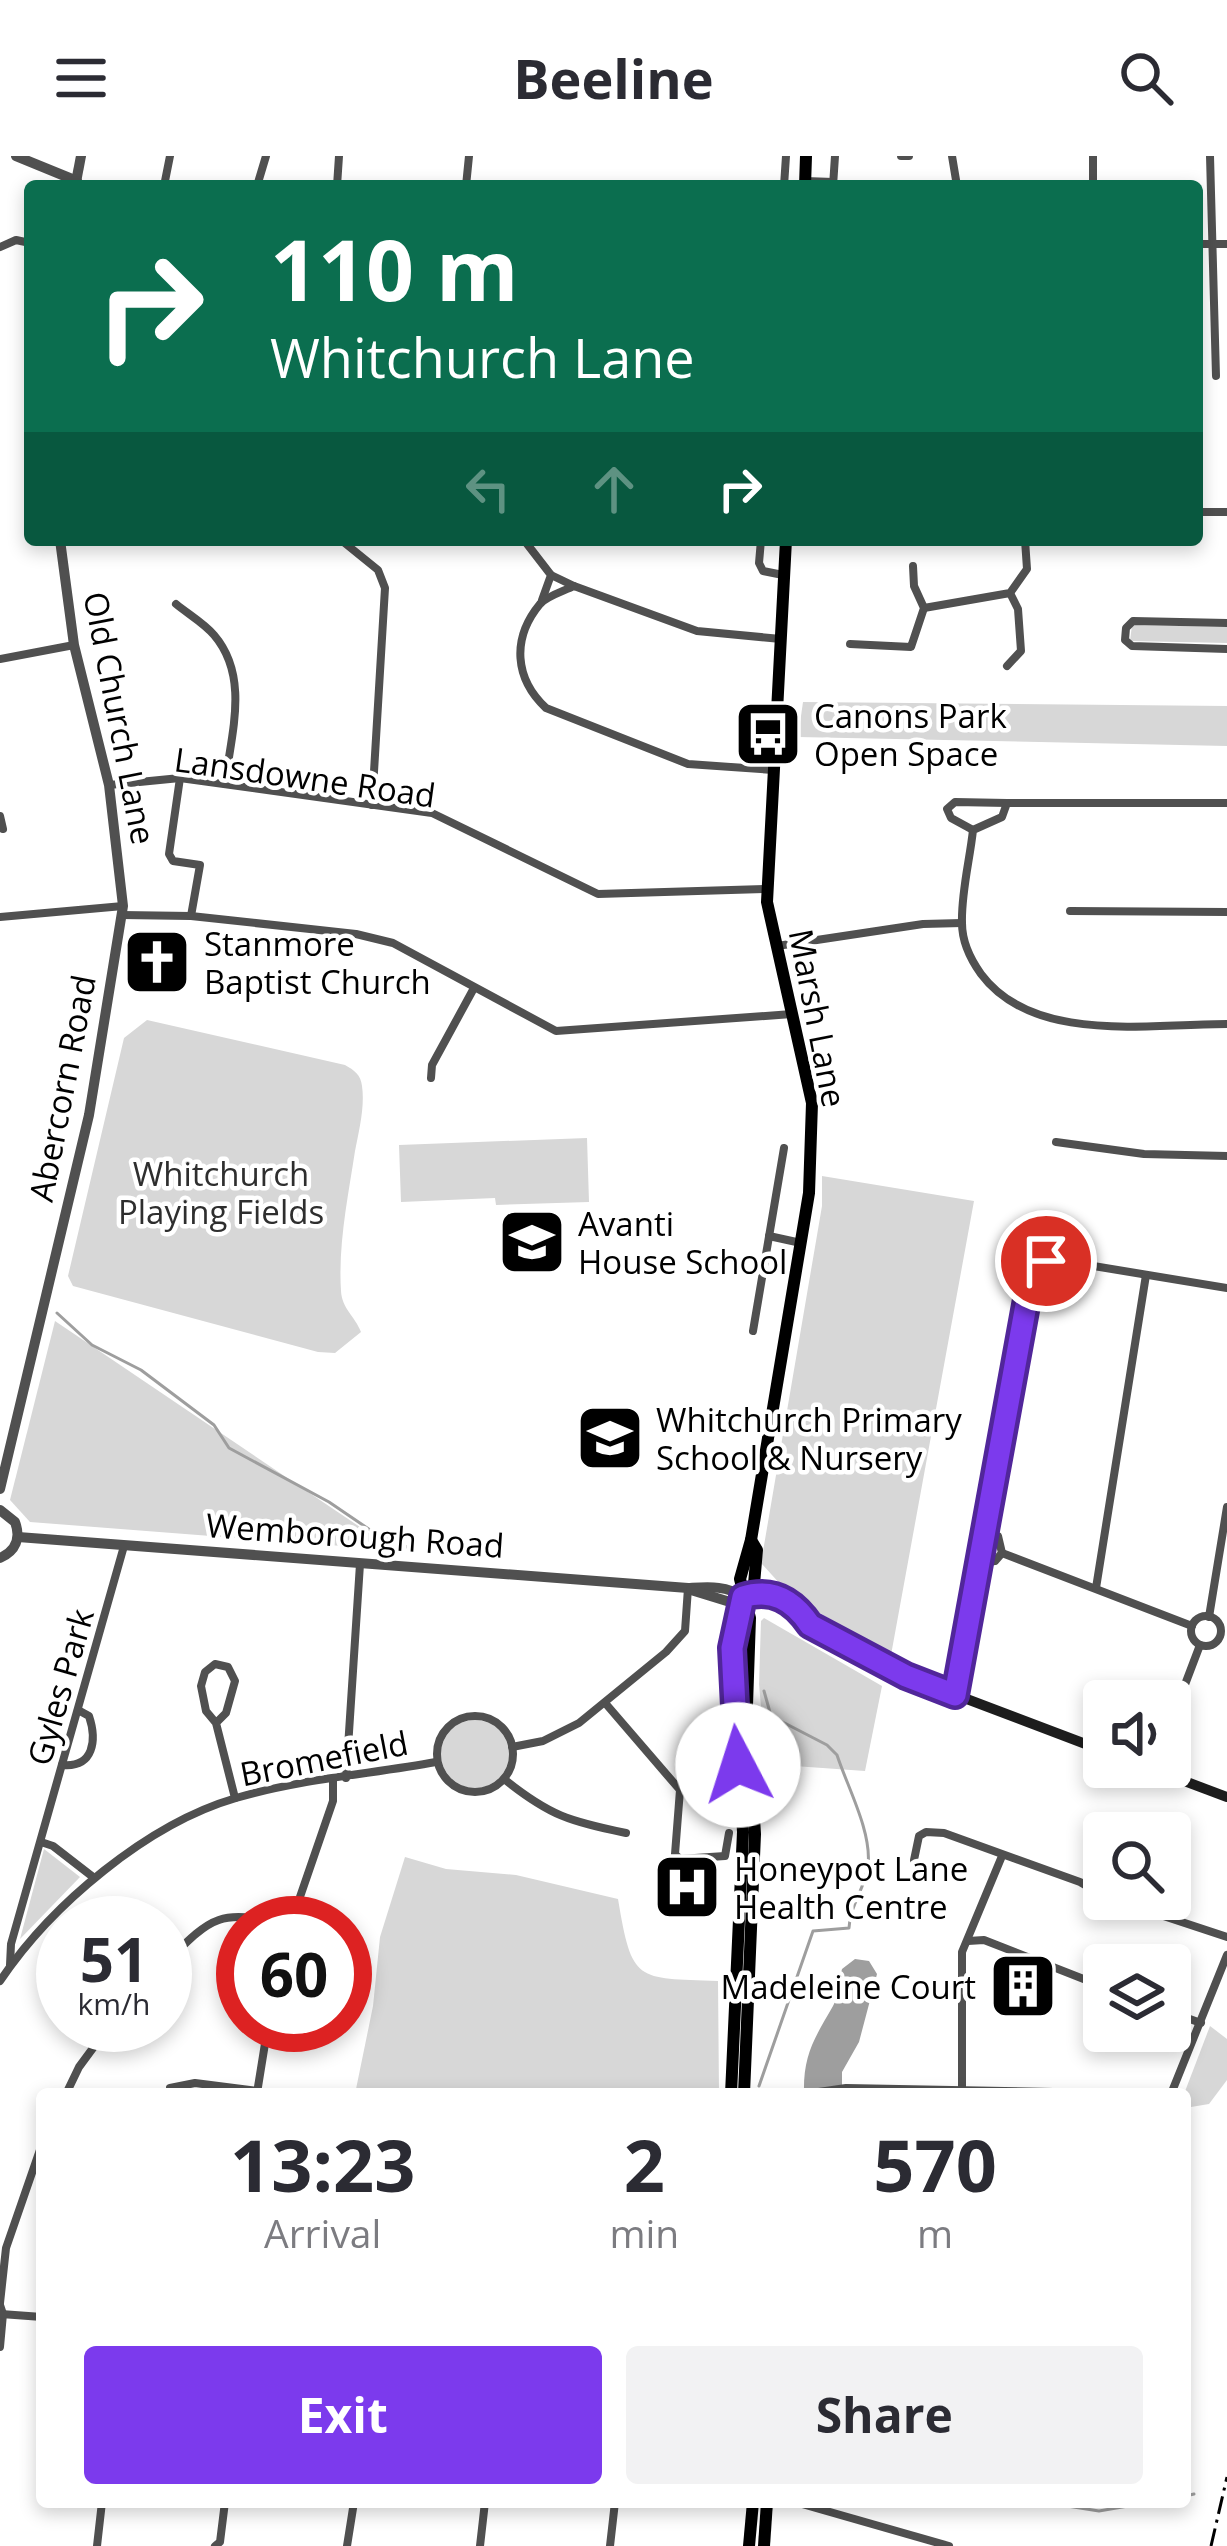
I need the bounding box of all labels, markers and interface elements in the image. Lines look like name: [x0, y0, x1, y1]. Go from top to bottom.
text: Beeline: [513, 41, 714, 115]
icon: menu: [48, 45, 114, 111]
icon: search: [1113, 45, 1179, 111]
text: 110 m: [270, 211, 518, 326]
icon: right: [72, 228, 228, 384]
text: Whitchurch Lane: [270, 320, 695, 394]
icon: left: [455, 456, 521, 522]
icon: ahead: [581, 456, 647, 522]
icon: right: [707, 456, 773, 522]
street label: Old Church Lane: [73, 588, 167, 848]
place label: Canons Park Open Space: [814, 693, 1007, 776]
bus stop icon: Canons Park Open Space: [733, 699, 803, 769]
street label: Lansdowne Road: [172, 736, 438, 818]
place label: Stanmore Baptist Church: [204, 921, 431, 1004]
street label: Marsh Lane: [779, 925, 857, 1111]
church icon: Stanmore Baptist Church: [122, 927, 192, 997]
street label: Abercorn Road: [18, 971, 106, 1205]
park label: Whitchurch Playing Fields: [118, 1151, 324, 1234]
place label: Avanti House School: [578, 1201, 787, 1284]
school or university icon: Avanti House School: [497, 1207, 567, 1277]
pin: [995, 1210, 1097, 1312]
icon: arrive: [1013, 1228, 1079, 1294]
place label: Whitchurch Primary School & Nursery: [656, 1397, 962, 1480]
school or university icon: Whitchurch Primary School & Nursery: [575, 1403, 645, 1473]
street label: Wemborough Road: [204, 1502, 506, 1568]
street label: Gyles Park: [16, 1603, 104, 1770]
map controls: [1083, 1680, 1191, 2052]
button: sound: [1083, 1680, 1191, 1788]
position arrow: [675, 1702, 801, 1828]
street label: Bromefield: [236, 1720, 412, 1796]
button: search: [1083, 1812, 1191, 1920]
place label: Honeypot Lane Health Centre: [734, 1846, 968, 1929]
hospital icon: Honeypot Lane Health Centre: [652, 1852, 722, 1922]
speed limit sign: 60: [216, 1896, 372, 2052]
text: 51: [80, 1918, 148, 2000]
button: layers: [1083, 1944, 1191, 2052]
building icon: Madeleine Court: [988, 1951, 1058, 2021]
place label: Madeleine Court: [721, 1964, 976, 2009]
text: km/h: [78, 1983, 150, 2024]
text: 13:23: [230, 2115, 415, 2213]
text: 2: [624, 2115, 665, 2213]
text: 570: [873, 2115, 997, 2213]
text: Arrival: [264, 2206, 381, 2259]
text: min: [609, 2206, 679, 2259]
text: m: [917, 2206, 953, 2259]
button: Exit: [84, 2346, 602, 2484]
button: Share: [626, 2346, 1143, 2484]

